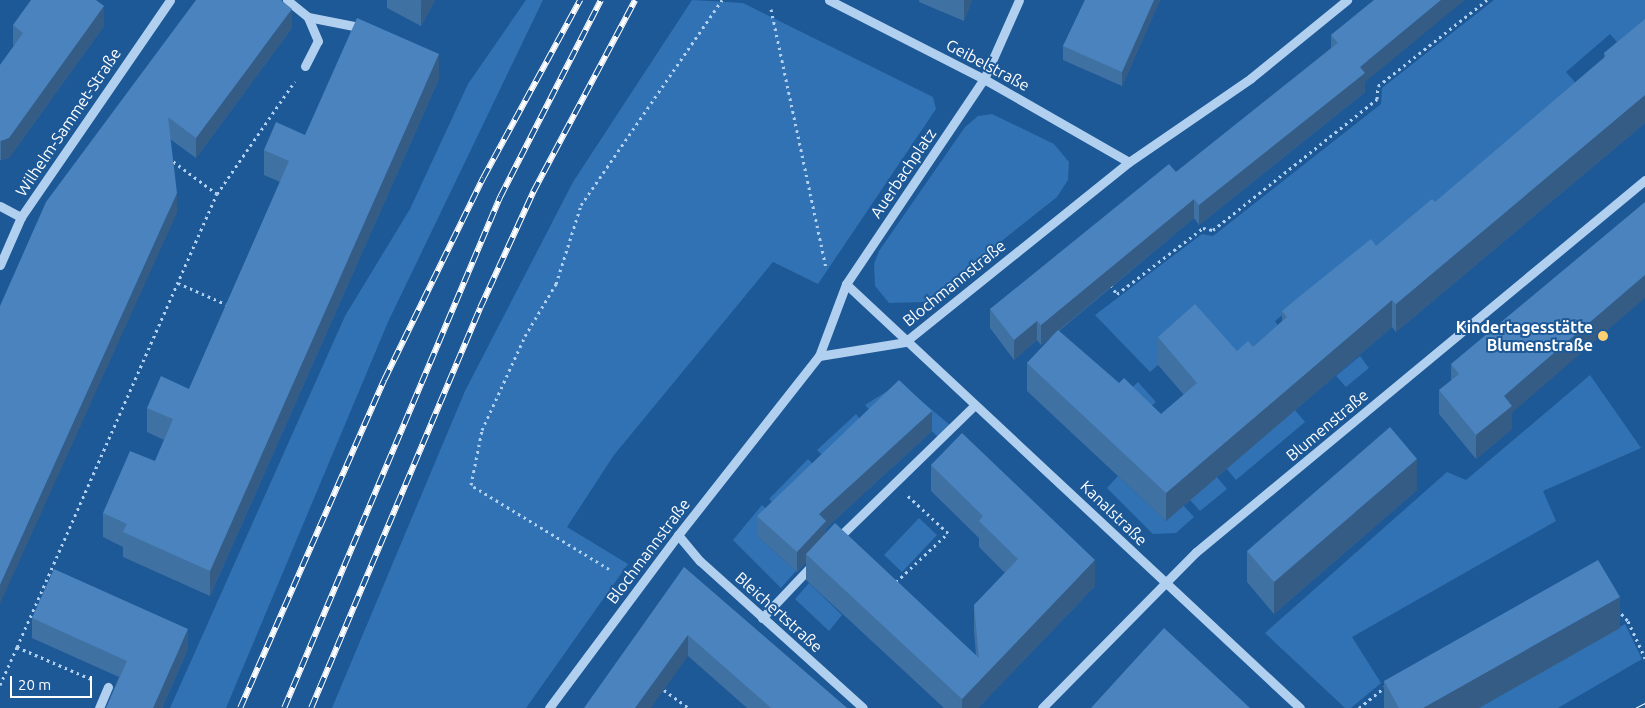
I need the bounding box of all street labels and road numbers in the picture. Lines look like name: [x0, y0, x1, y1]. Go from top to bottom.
street label: Geibelstraße: [943, 35, 1033, 95]
street label: Wilhelm-Sammet-Straße: [11, 44, 125, 200]
street label: Auerbachplatz: [866, 125, 940, 221]
street label: Blochmannstraße: [899, 236, 1009, 330]
street label: Blumenstraße: [1282, 385, 1372, 465]
street label: Kanalstraße: [1077, 476, 1151, 550]
street label: Blochmannstraße: [602, 495, 694, 607]
street label: Bleichertstraße: [731, 568, 827, 656]

